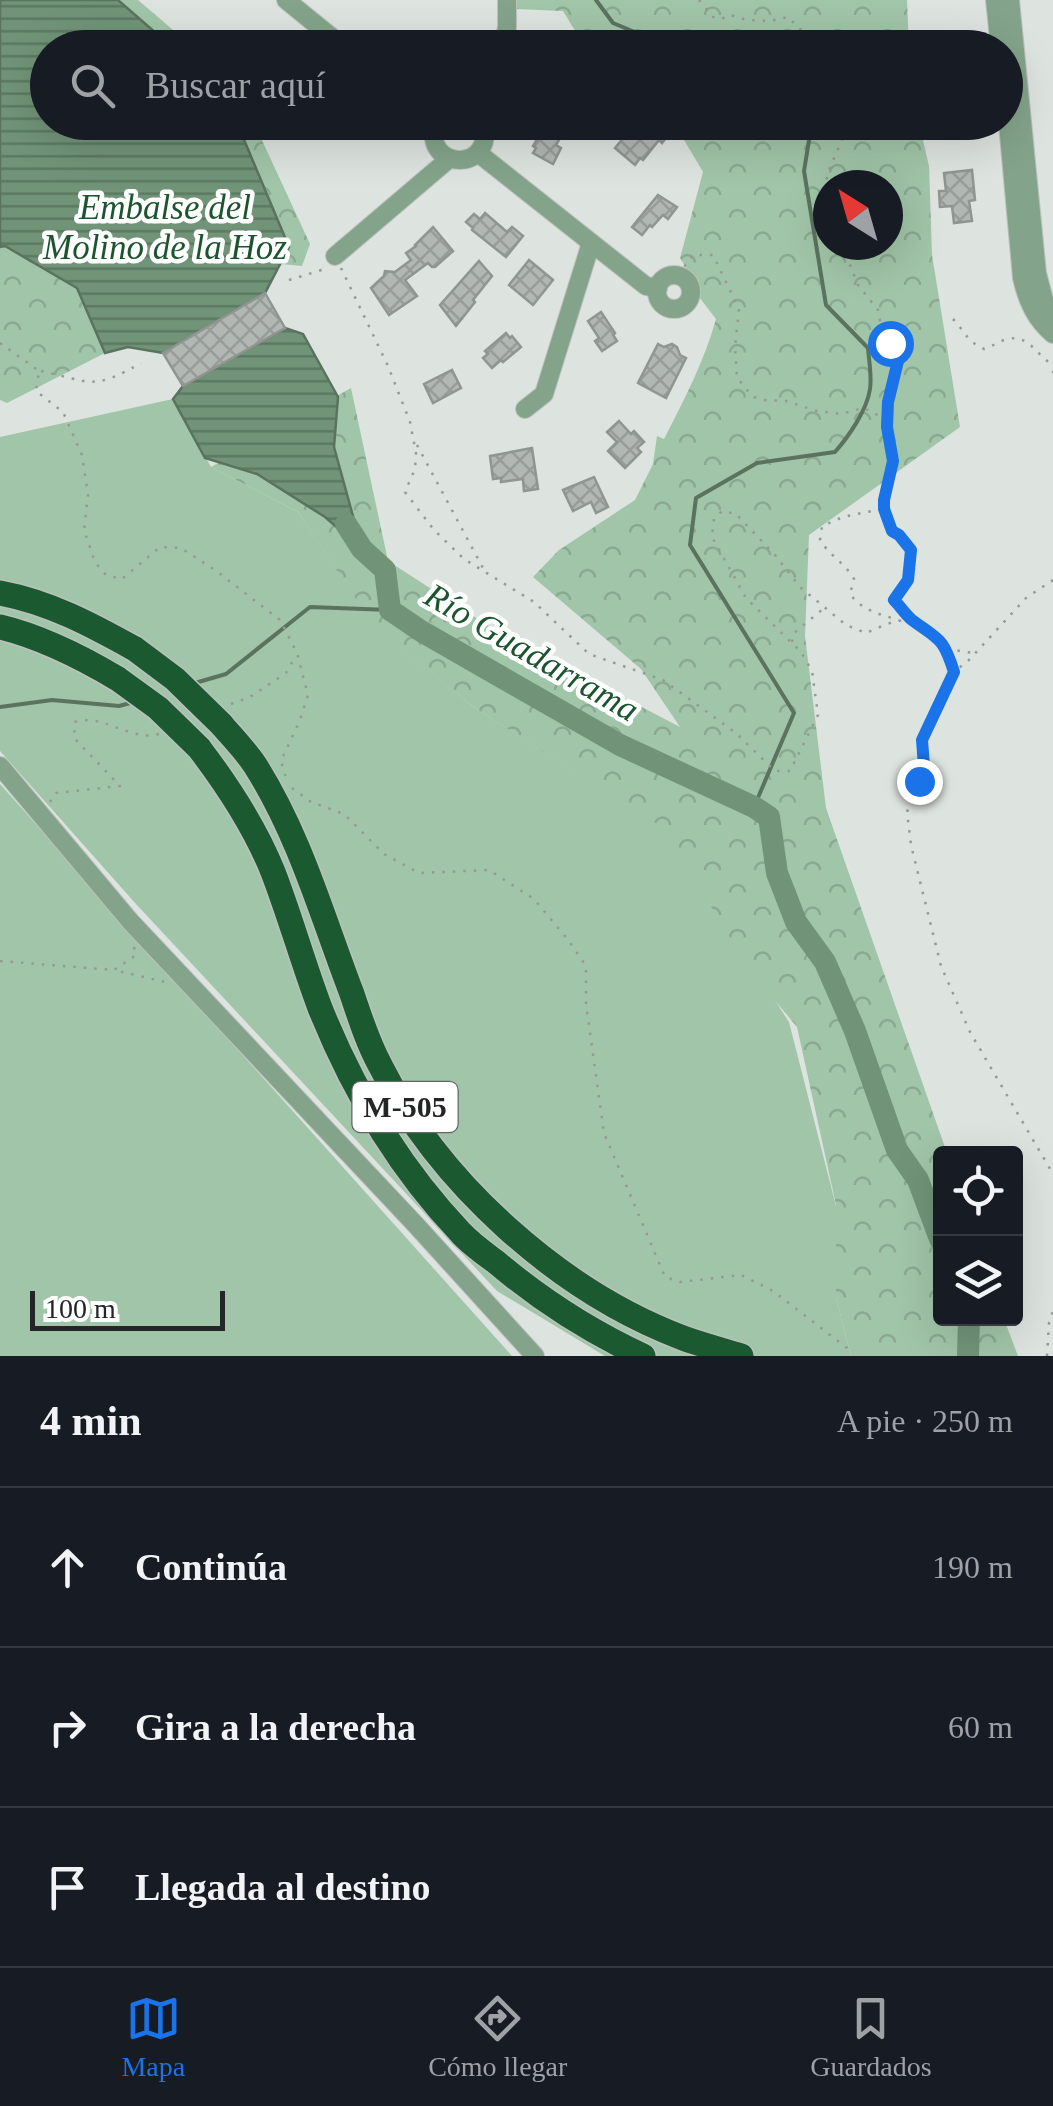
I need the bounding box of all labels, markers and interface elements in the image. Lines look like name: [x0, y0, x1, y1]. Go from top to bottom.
search box: [30, 30, 1023, 140]
icon: search: [65, 58, 120, 113]
text: Buscar aquí: [145, 64, 325, 106]
north arrow: [813, 170, 903, 260]
water label: Embalse del Molino de la Hoz: [42, 188, 287, 267]
route start: [868, 321, 914, 367]
water label: Río Guadarrama: [417, 575, 645, 729]
route end: [897, 759, 943, 805]
road number: M-505: [352, 1082, 458, 1132]
map controls: [933, 1146, 1023, 1326]
button: locate: [933, 1146, 1023, 1236]
button: layers: [933, 1236, 1023, 1326]
scale bar: [30, 1286, 225, 1330]
text: 100 m: [45, 1293, 116, 1324]
text: 4 min: [40, 1398, 142, 1444]
text: A pie · 250 m: [837, 1403, 1013, 1439]
icon: ahead: [40, 1540, 95, 1595]
text: Continúa: [135, 1546, 287, 1588]
text: 190 m: [932, 1549, 1013, 1585]
icon: right: [40, 1700, 95, 1755]
text: Gira a la derecha: [135, 1706, 416, 1748]
text: 60 m: [948, 1709, 1013, 1745]
icon: arrive: [40, 1860, 95, 1915]
text: Llegada al destino: [135, 1866, 431, 1908]
tab: Mapa: [121, 1991, 185, 2083]
tab: Cómo llegar: [428, 1991, 567, 2083]
tab: Guardados: [810, 1991, 932, 2083]

